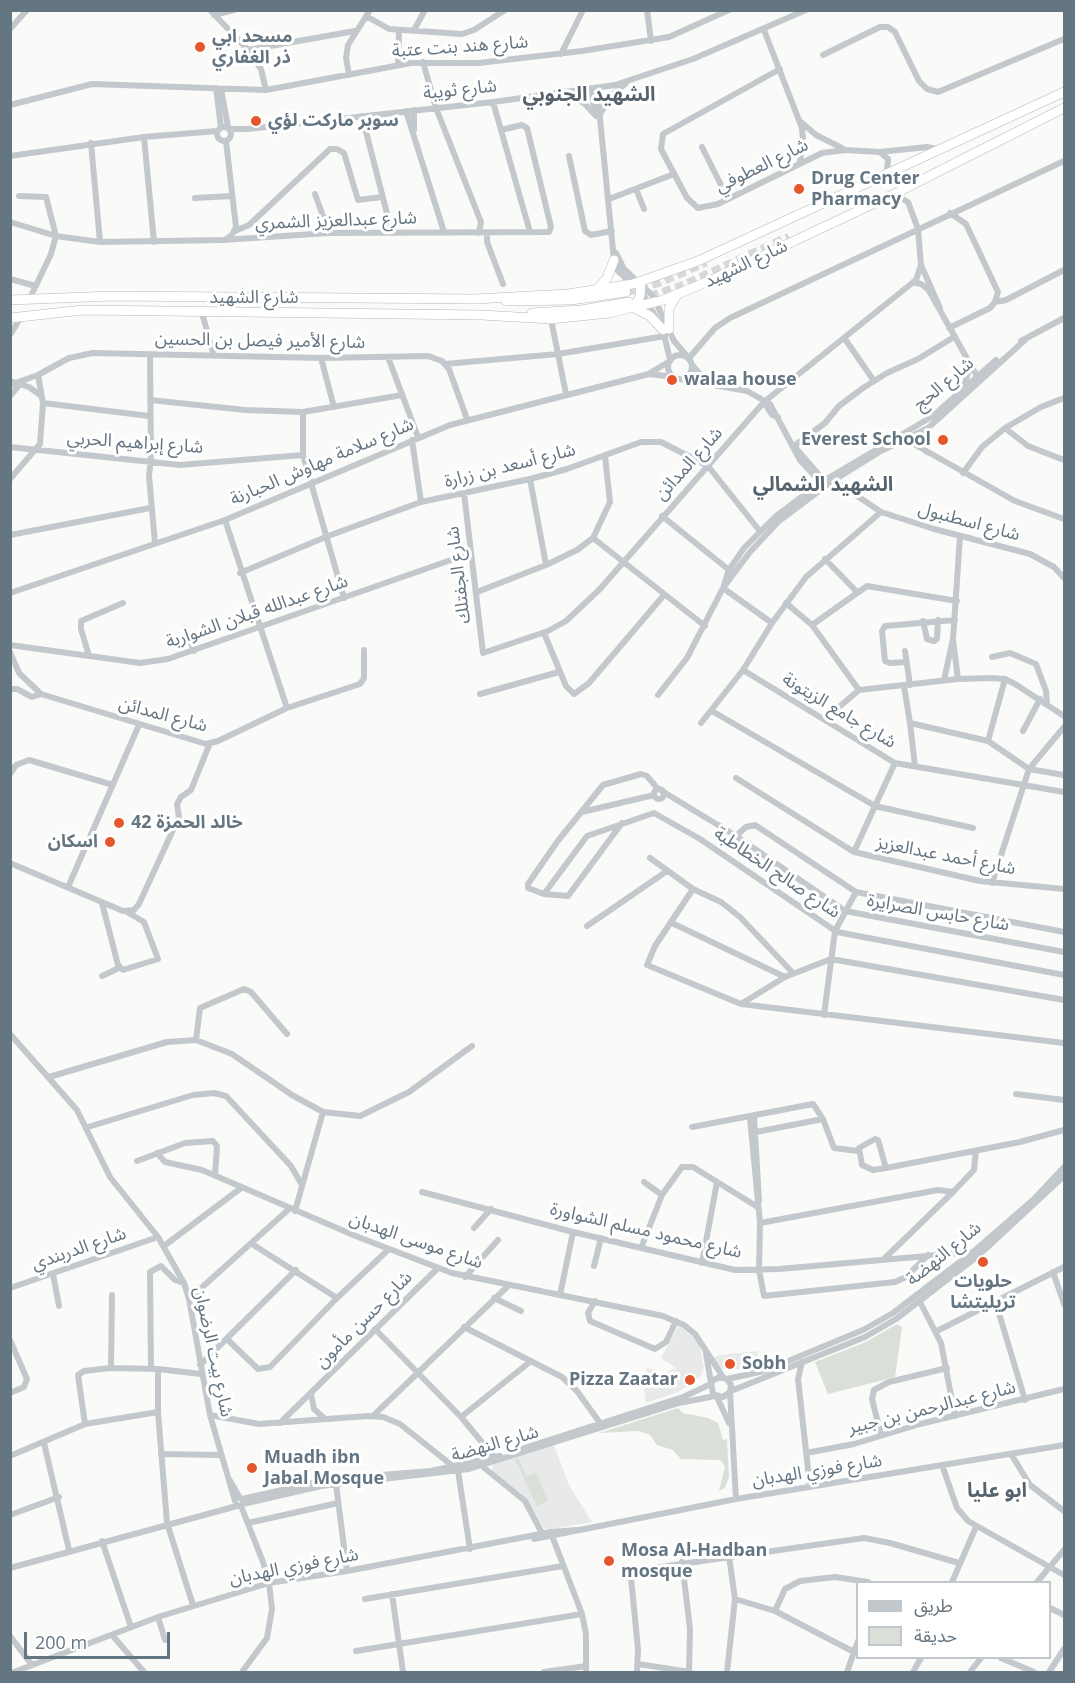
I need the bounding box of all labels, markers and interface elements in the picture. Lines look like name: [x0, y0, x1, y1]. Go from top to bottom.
place label: مسحد ابي ذر الغفاري: [212, 26, 293, 68]
street label: شارع هند بنت عتبة: [391, 31, 529, 63]
marker: مسحد ابي ذر الغفاري: [193, 40, 207, 54]
street label: شارع ثويبة: [422, 75, 498, 105]
district label: الشهيد الجنوبي: [523, 83, 655, 107]
place label: سوبر ماركت لؤي: [268, 110, 399, 132]
marker: سوبر ماركت لؤي: [249, 114, 263, 128]
street label: شارع العطوفي: [712, 134, 812, 198]
place label: Drug Center Pharmacy: [811, 168, 920, 210]
marker: Drug Center Pharmacy: [792, 182, 806, 196]
street label: شارع عبدالعزيز الشمري: [255, 207, 417, 235]
street label: شارع الشهيد: [701, 235, 791, 293]
street label: شارع الشهيد: [209, 287, 299, 309]
street label: شارع الأمير فيصل بن الحسين: [155, 328, 365, 354]
street label: شارع الحج: [910, 353, 978, 415]
place label: walaa house: [684, 369, 797, 391]
marker: walaa house: [665, 373, 679, 387]
street label: شارع سلامة مهاوش الحبارنة: [227, 414, 417, 510]
street label: شارع المدائن: [651, 423, 727, 505]
street label: شارع إبراهيم الحربي: [66, 427, 204, 459]
place label: Everest School: [801, 429, 931, 451]
marker: Everest School: [936, 433, 950, 447]
street label: شارع أسعد بن زرارة: [442, 439, 578, 493]
district label: الشهيد الشمالي: [753, 473, 893, 497]
street label: شارع اسطنبول: [916, 498, 1022, 546]
street label: شارع الجفتلك: [442, 525, 476, 625]
street label: شارع عبدالله قبلان الشواربة: [163, 571, 351, 653]
street label: شارع جامع الزيتونة: [778, 669, 900, 753]
street label: شارع المدائن: [116, 693, 210, 737]
place label: خالد الحمزة 42: [131, 812, 243, 834]
marker: خالد الحمزة 42: [112, 816, 126, 830]
street label: شارع صالح الخطاطبة: [710, 823, 844, 923]
place label: اسكان: [48, 831, 98, 853]
street label: شارع أحمد عبدالعزيز: [874, 832, 1018, 880]
marker: اسكان: [103, 835, 117, 849]
street label: شارع حابس الصرايرة: [865, 890, 1011, 936]
street label: شارع محمود مسلم الشواورة: [548, 1198, 744, 1264]
street label: شارع موسى الهدبان: [346, 1208, 486, 1274]
street label: شارع النهضة: [902, 1217, 986, 1291]
street label: شارع الدربندي: [29, 1223, 129, 1275]
marker: حلويات تريليتشا: [976, 1255, 990, 1269]
street label: شارع حسن مأمون: [311, 1267, 417, 1373]
place label: حلويات تريليتشا: [950, 1271, 1016, 1314]
street label: شارع بيت الرضوان: [189, 1285, 237, 1419]
place label: Sobh: [742, 1353, 786, 1375]
marker: Sobh: [723, 1357, 737, 1371]
place label: Pizza Zaatar: [569, 1369, 678, 1391]
marker: Pizza Zaatar: [683, 1373, 697, 1387]
street label: شارع عبدالرحمن بن جبير: [846, 1377, 1018, 1439]
street label: شارع النهضة: [449, 1421, 541, 1467]
place label: Muadh ibn Jabal Mosque: [264, 1447, 384, 1490]
street label: شارع فوزي الهدبان: [750, 1450, 884, 1492]
marker: Muadh ibn Jabal Mosque: [245, 1461, 259, 1475]
district label: ابو عليا: [967, 1479, 1027, 1503]
place label: Mosa Al-Hadban mosque: [621, 1540, 767, 1582]
street label: شارع فوزي الهدبان: [227, 1544, 361, 1590]
marker: Mosa Al-Hadban mosque: [602, 1554, 616, 1568]
legend: [856, 1581, 1051, 1659]
text: طريق: [914, 1593, 953, 1617]
scale bar: [27, 1620, 172, 1658]
text: حديقة: [914, 1623, 957, 1647]
text: 200 m: [35, 1630, 87, 1654]

